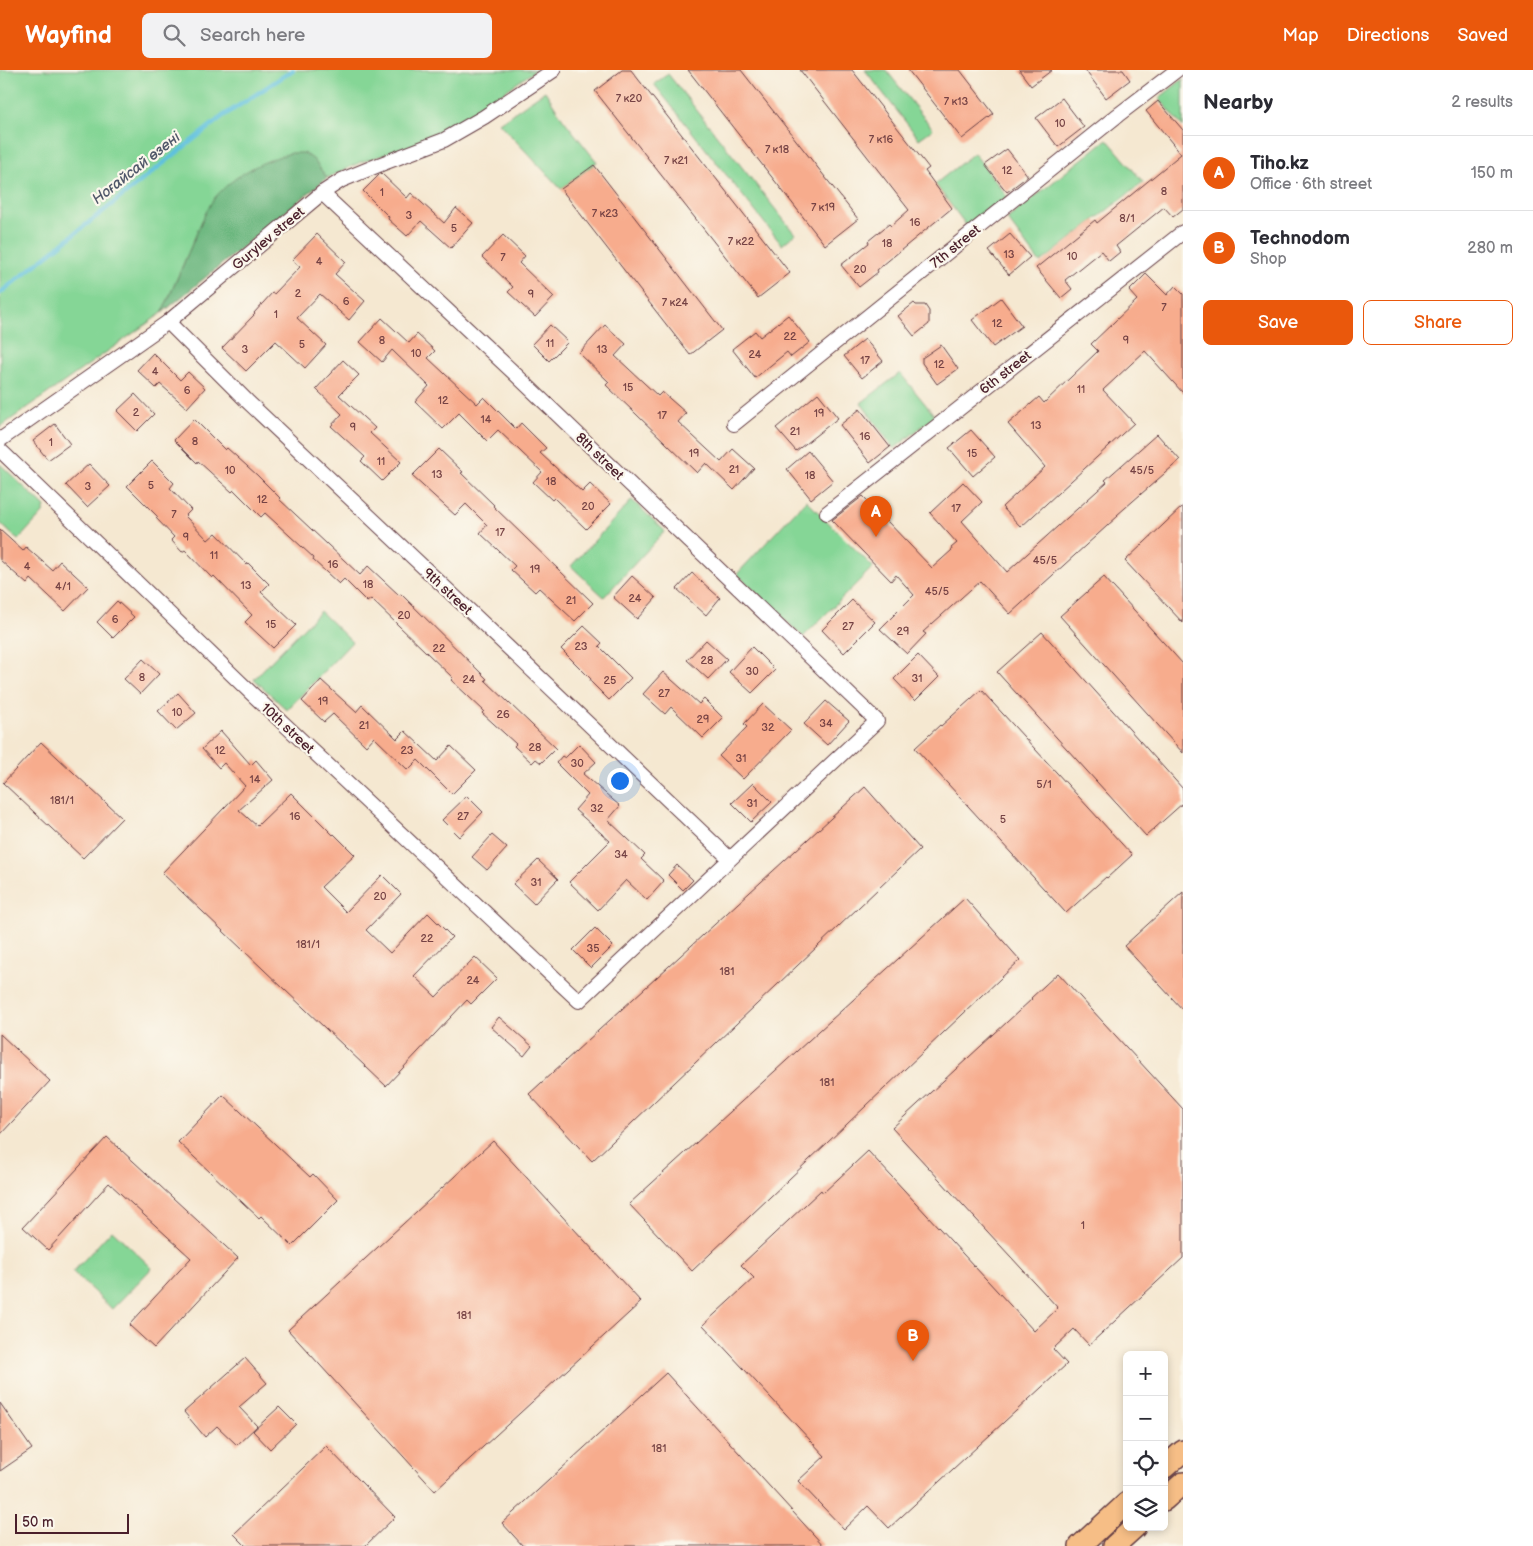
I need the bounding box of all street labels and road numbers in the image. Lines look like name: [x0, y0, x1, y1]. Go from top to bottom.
street label: Gurylev street: [229, 203, 308, 274]
street label: 7th street: [927, 221, 984, 272]
street label: 6th street: [976, 346, 1035, 398]
street label: 8th street: [572, 429, 628, 484]
street label: 9th street: [420, 564, 476, 619]
street label: 10th street: [258, 700, 318, 758]

